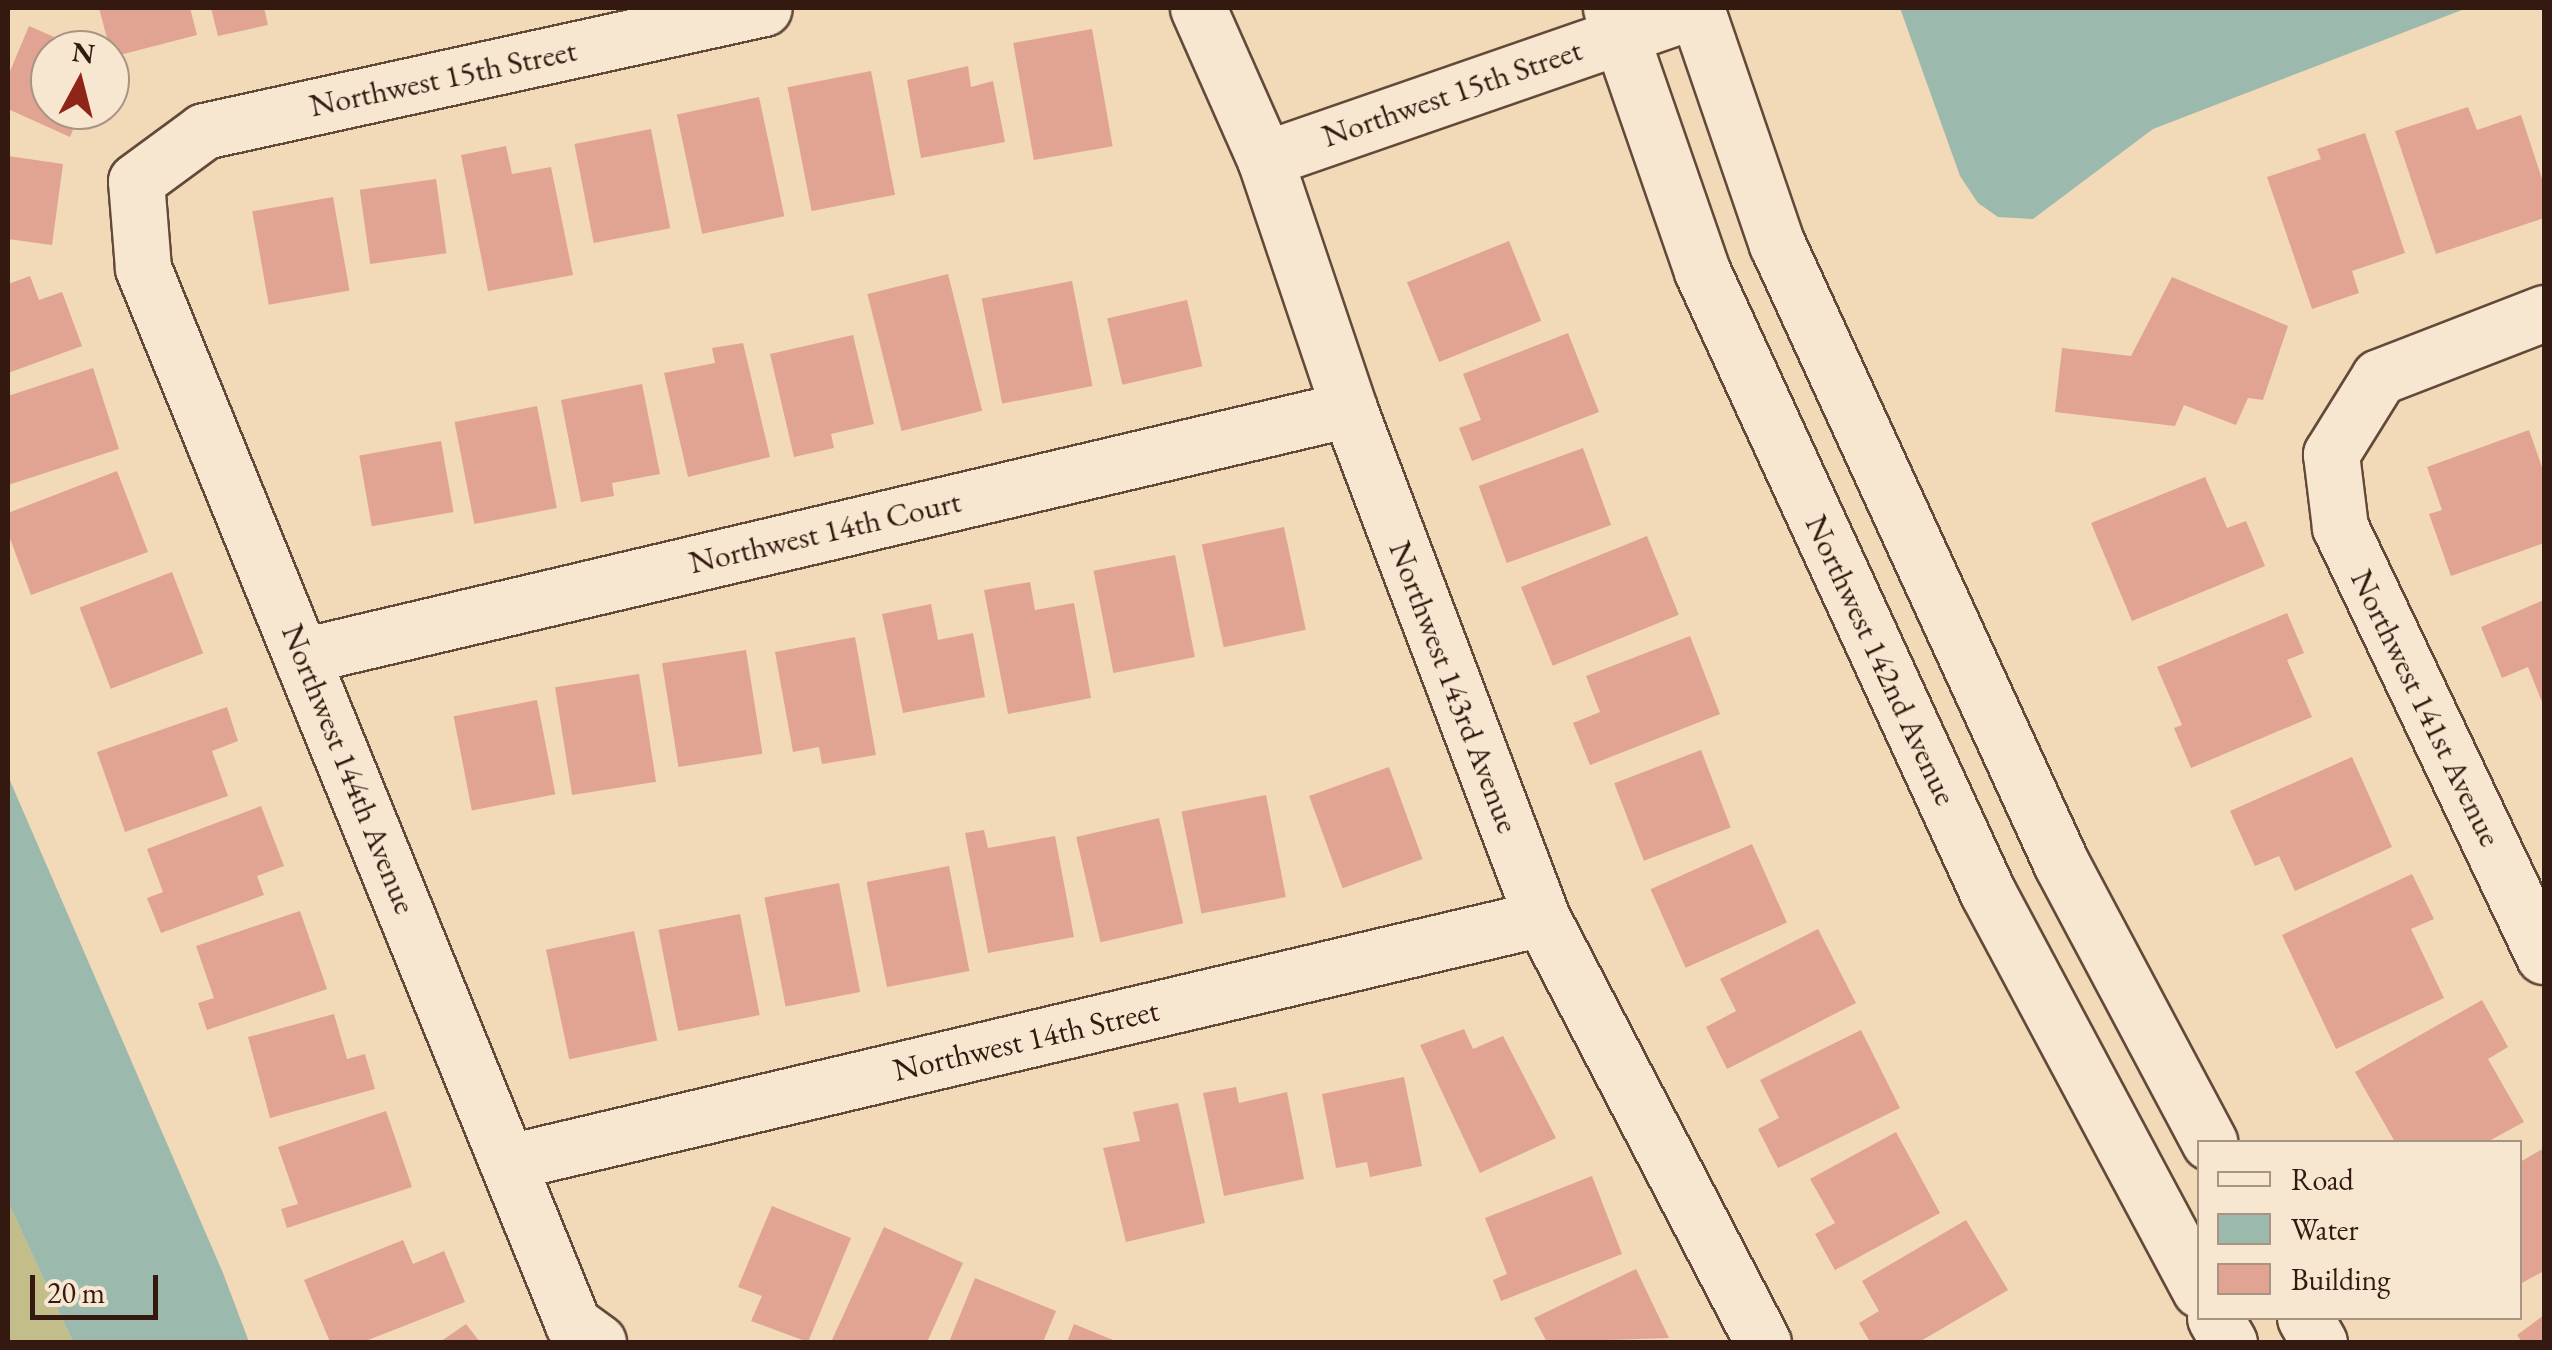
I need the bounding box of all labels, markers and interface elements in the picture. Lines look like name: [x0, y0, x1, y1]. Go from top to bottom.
north arrow: [30, 30, 130, 130]
street label: Northwest 15th Street: [306, 31, 580, 125]
street label: Northwest 15th Street: [1317, 31, 1587, 155]
text: N: [70, 33, 97, 71]
street label: Northwest 14th Court: [685, 482, 965, 582]
street label: Northwest 142nd Avenue: [1797, 509, 1965, 811]
street label: Northwest 143rd Avenue: [1381, 536, 1527, 838]
street label: Northwest 141st Avenue: [2342, 564, 2510, 852]
street label: Northwest 144th Avenue: [273, 619, 425, 919]
street label: Northwest 14th Street: [889, 991, 1163, 1089]
legend: [2197, 1140, 2522, 1320]
text: Road: [2291, 1160, 2354, 1199]
text: Water: [2291, 1210, 2359, 1249]
scale bar: [35, 1255, 162, 1317]
text: Building: [2291, 1260, 2390, 1299]
text: 20 m: [47, 1273, 105, 1312]

